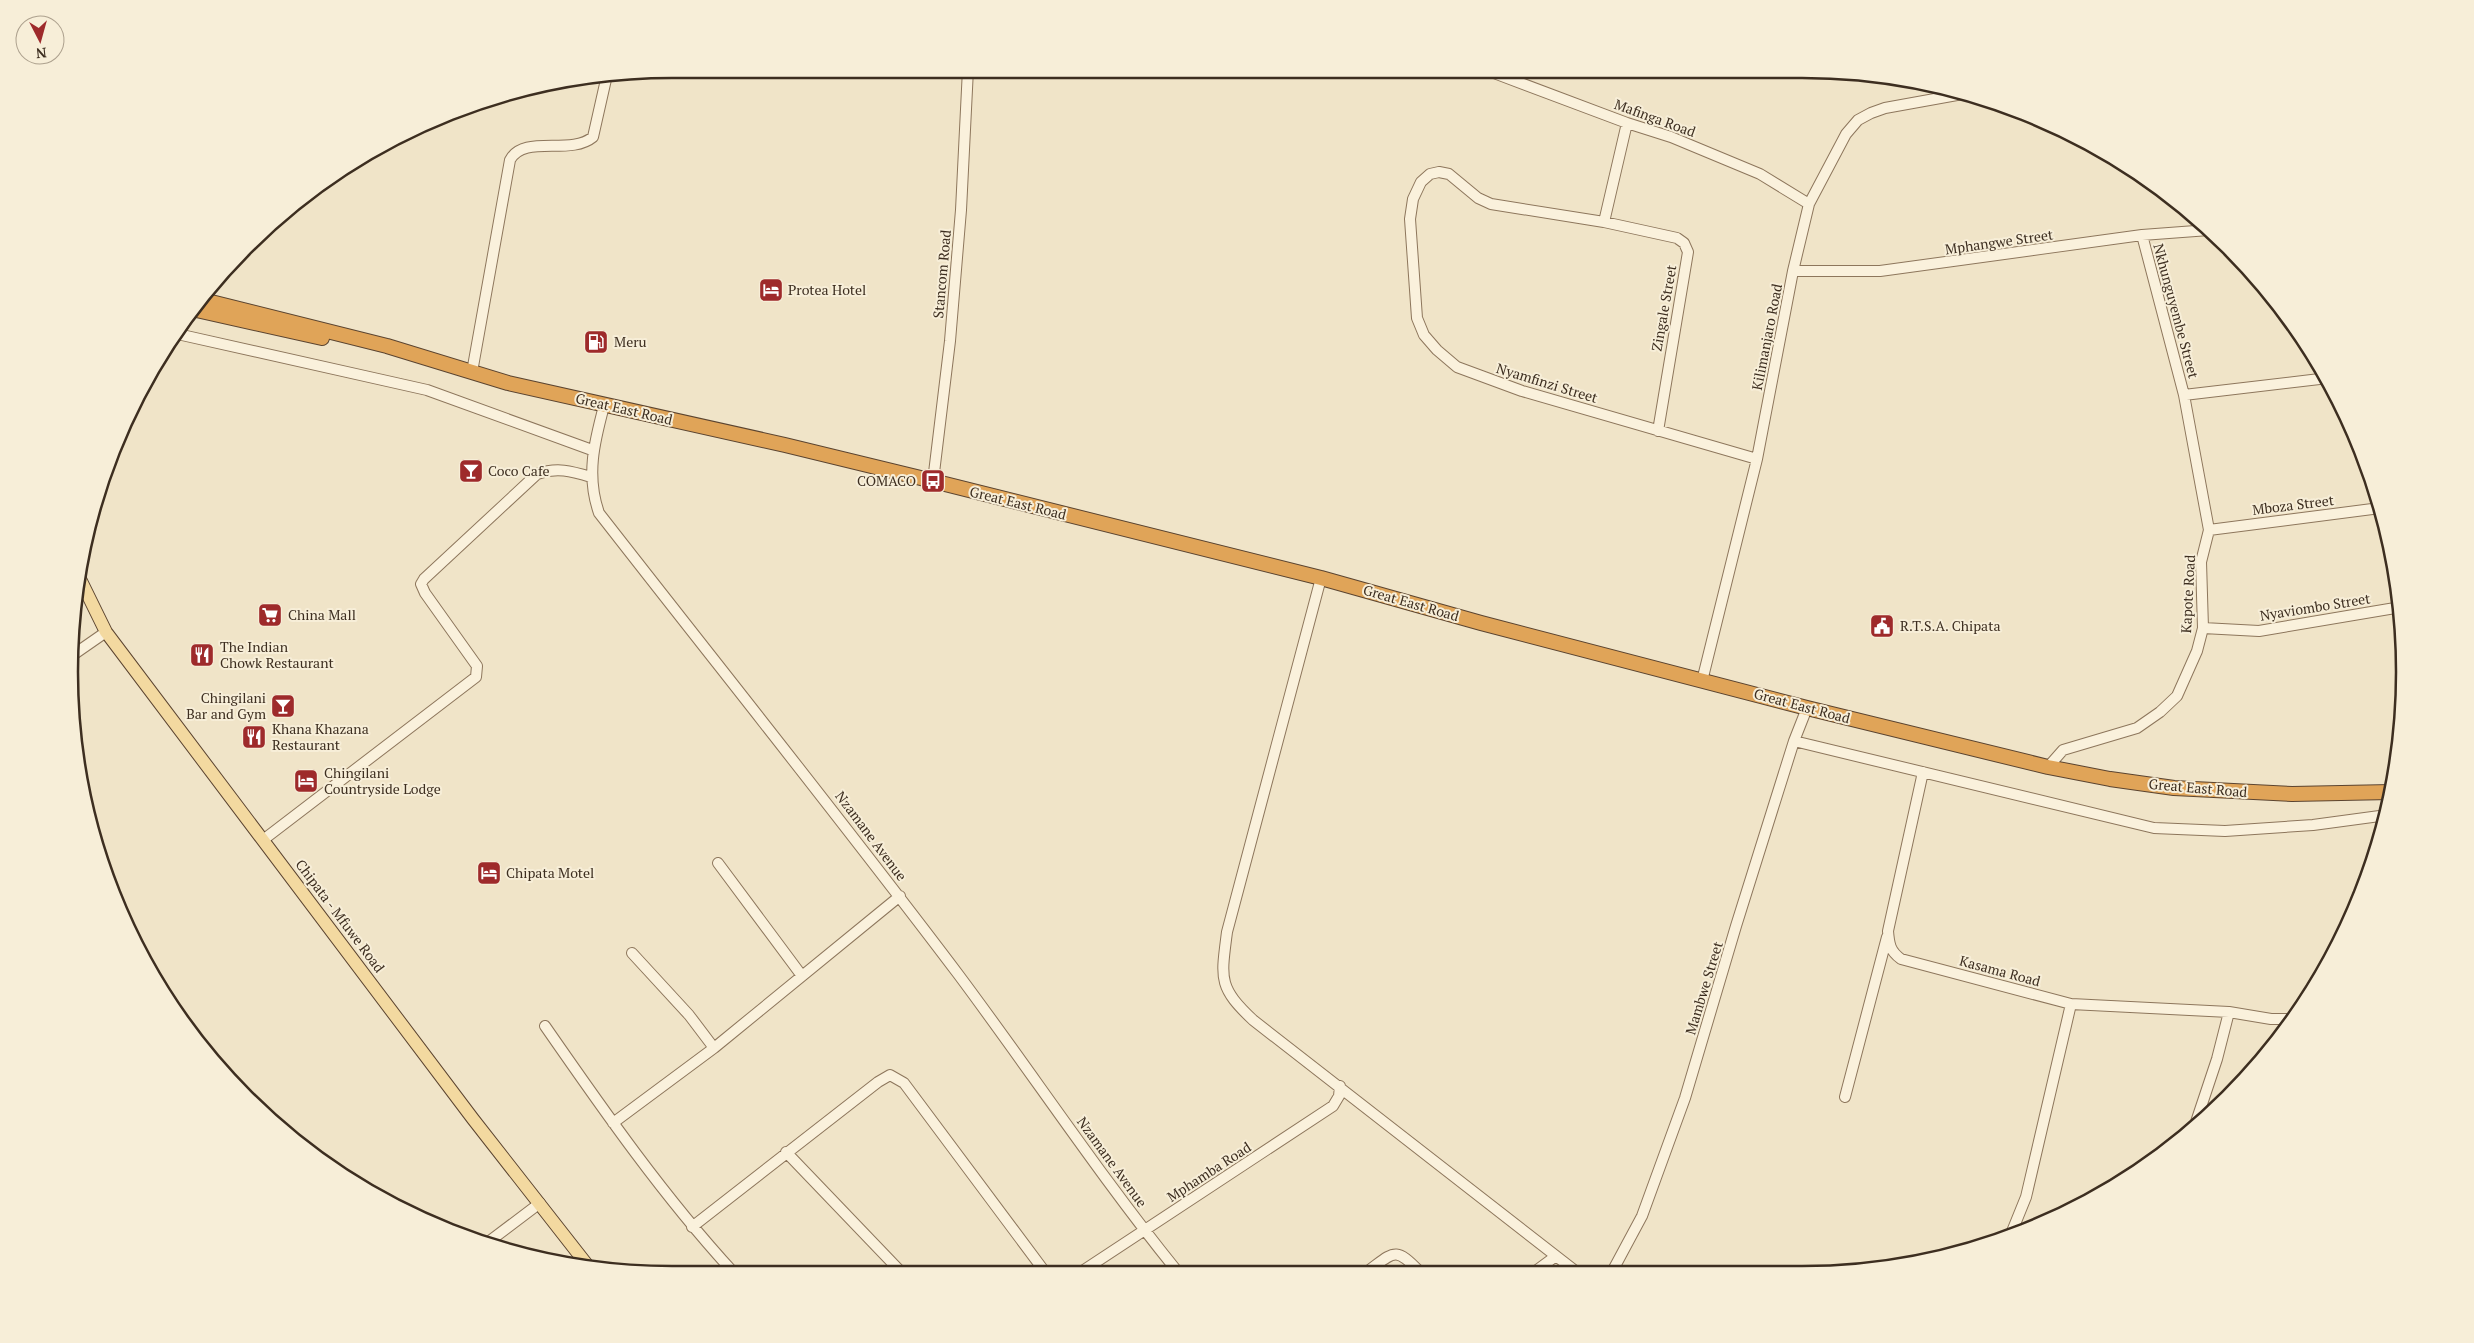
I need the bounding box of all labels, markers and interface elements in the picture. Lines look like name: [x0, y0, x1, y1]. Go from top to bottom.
north arrow: [15, 15, 65, 65]
text: N: [35, 43, 48, 63]
street label: Mafinga Road: [1612, 94, 1699, 141]
street label: Mphangwe Street: [1944, 224, 2055, 258]
street label: Stancom Road: [928, 229, 955, 319]
street label: Nkhunguyembe Street: [2149, 241, 2204, 381]
street label: Zingale Street: [1647, 262, 1681, 353]
hotel icon: Protea Hotel: [758, 277, 784, 303]
place label: Protea Hotel: [788, 280, 866, 299]
street label: Kilimanjaro Road: [1747, 282, 1786, 392]
fuel station icon: Meru: [583, 329, 609, 355]
place label: Meru: [614, 332, 647, 351]
street label: Nyamfinzi Street: [1494, 358, 1601, 407]
street label: Great East Road: [574, 388, 675, 429]
bar icon: Coco Cafe: [458, 458, 484, 484]
place label: Coco Cafe: [488, 461, 550, 480]
bus stop icon: COMACO: [920, 468, 946, 494]
place label: COMACO: [857, 471, 916, 490]
street label: Great East Road: [968, 481, 1069, 524]
street label: Mboza Street: [2251, 490, 2336, 519]
street label: Kapote Road: [2176, 554, 2199, 634]
street label: Great East Road: [1361, 580, 1461, 625]
street label: Nyaviombo Street: [2258, 588, 2372, 625]
supermarket icon: China Mall: [257, 602, 283, 628]
place label: China Mall: [288, 605, 356, 624]
public building icon: R.T.S.A. Chipata: [1869, 613, 1895, 639]
place label: R.T.S.A. Chipata: [1900, 616, 2000, 635]
place label: The Indian Chowk Restaurant: [220, 637, 334, 672]
restaurant icon: The Indian Chowk Restaurant: [189, 642, 215, 668]
street label: Great East Road: [1752, 684, 1853, 728]
place label: Chingilani Bar and Gym: [186, 688, 266, 723]
bar icon: Chingilani Bar and Gym: [270, 693, 296, 719]
place label: Khana Khazana Restaurant: [272, 719, 369, 754]
restaurant icon: Khana Khazana Restaurant: [241, 724, 267, 750]
place label: Chingilani Countryside Lodge: [324, 763, 441, 798]
hotel icon: Chingilani Countryside Lodge: [293, 768, 319, 794]
street label: Great East Road: [2148, 774, 2248, 801]
street label: Nzamane Avenue: [831, 787, 911, 884]
street label: Chipata - Mfuwe Road: [292, 855, 389, 976]
hotel icon: Chipata Motel: [476, 860, 502, 886]
place label: Chipata Motel: [506, 863, 594, 882]
street label: Mambwe Street: [1680, 938, 1727, 1037]
street label: Kasama Road: [1958, 951, 2043, 990]
street label: Nzamane Avenue: [1073, 1113, 1152, 1211]
street label: Mphamba Road: [1163, 1137, 1255, 1206]

